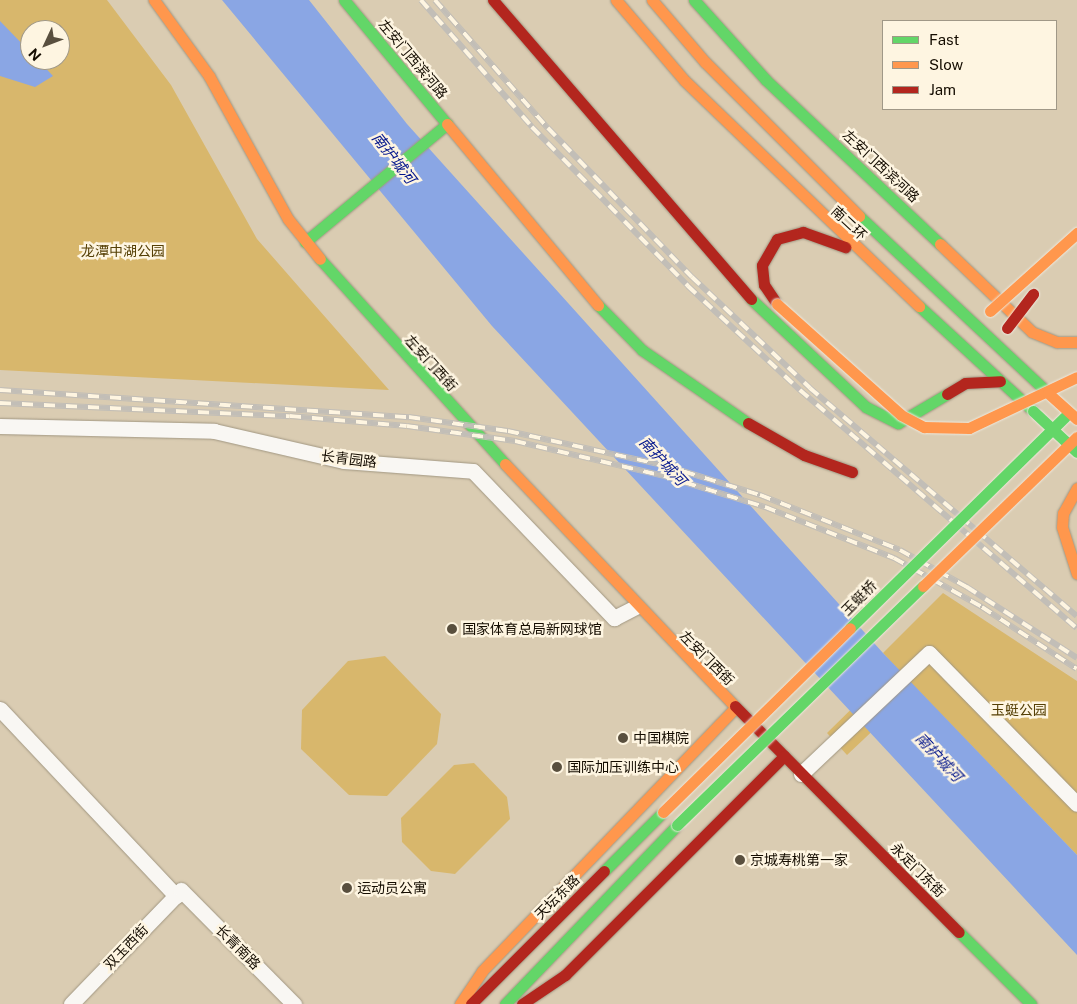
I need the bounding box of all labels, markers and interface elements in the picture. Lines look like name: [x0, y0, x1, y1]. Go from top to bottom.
street label: 左安门西滨河路: [375, 16, 451, 102]
north arrow: [20, 20, 70, 70]
legend: [882, 20, 1057, 110]
text: Fast: [929, 31, 959, 48]
text: N: [25, 45, 44, 64]
text: Slow: [929, 56, 963, 73]
text: Jam: [929, 81, 956, 98]
street label: 左安门西滨河路: [839, 126, 923, 206]
water label: 南护城河: [368, 129, 420, 187]
street label: 南二环: [828, 203, 870, 243]
park label: 龙潭中湖公园: [81, 243, 165, 259]
street label: 左安门西街: [401, 331, 461, 395]
water label: 南护城河: [636, 433, 690, 489]
street label: 长青园路: [320, 447, 378, 471]
street label: 玉蜓桥: [838, 577, 880, 619]
place label: 国家体育总局新网球馆: [462, 621, 602, 637]
marker: 国家体育总局新网球馆: [446, 623, 458, 635]
street label: 左安门西街: [676, 627, 738, 689]
park label: 玉蜓公园: [991, 702, 1047, 718]
water label: 南护城河: [912, 729, 966, 785]
place label: 中国棋院: [633, 730, 689, 746]
marker: 中国棋院: [617, 732, 629, 744]
place label: 国际加压训练中心: [567, 759, 679, 775]
marker: 国际加压训练中心: [551, 761, 563, 773]
street label: 永定门东街: [887, 839, 949, 901]
place label: 京城寿桃第一家: [750, 852, 848, 868]
marker: 京城寿桃第一家: [734, 854, 746, 866]
street label: 天坛东路: [531, 871, 583, 923]
place label: 运动员公寓: [357, 880, 427, 896]
marker: 运动员公寓: [341, 882, 353, 894]
street label: 双玉西街: [101, 921, 151, 973]
street label: 长青南路: [212, 921, 264, 973]

